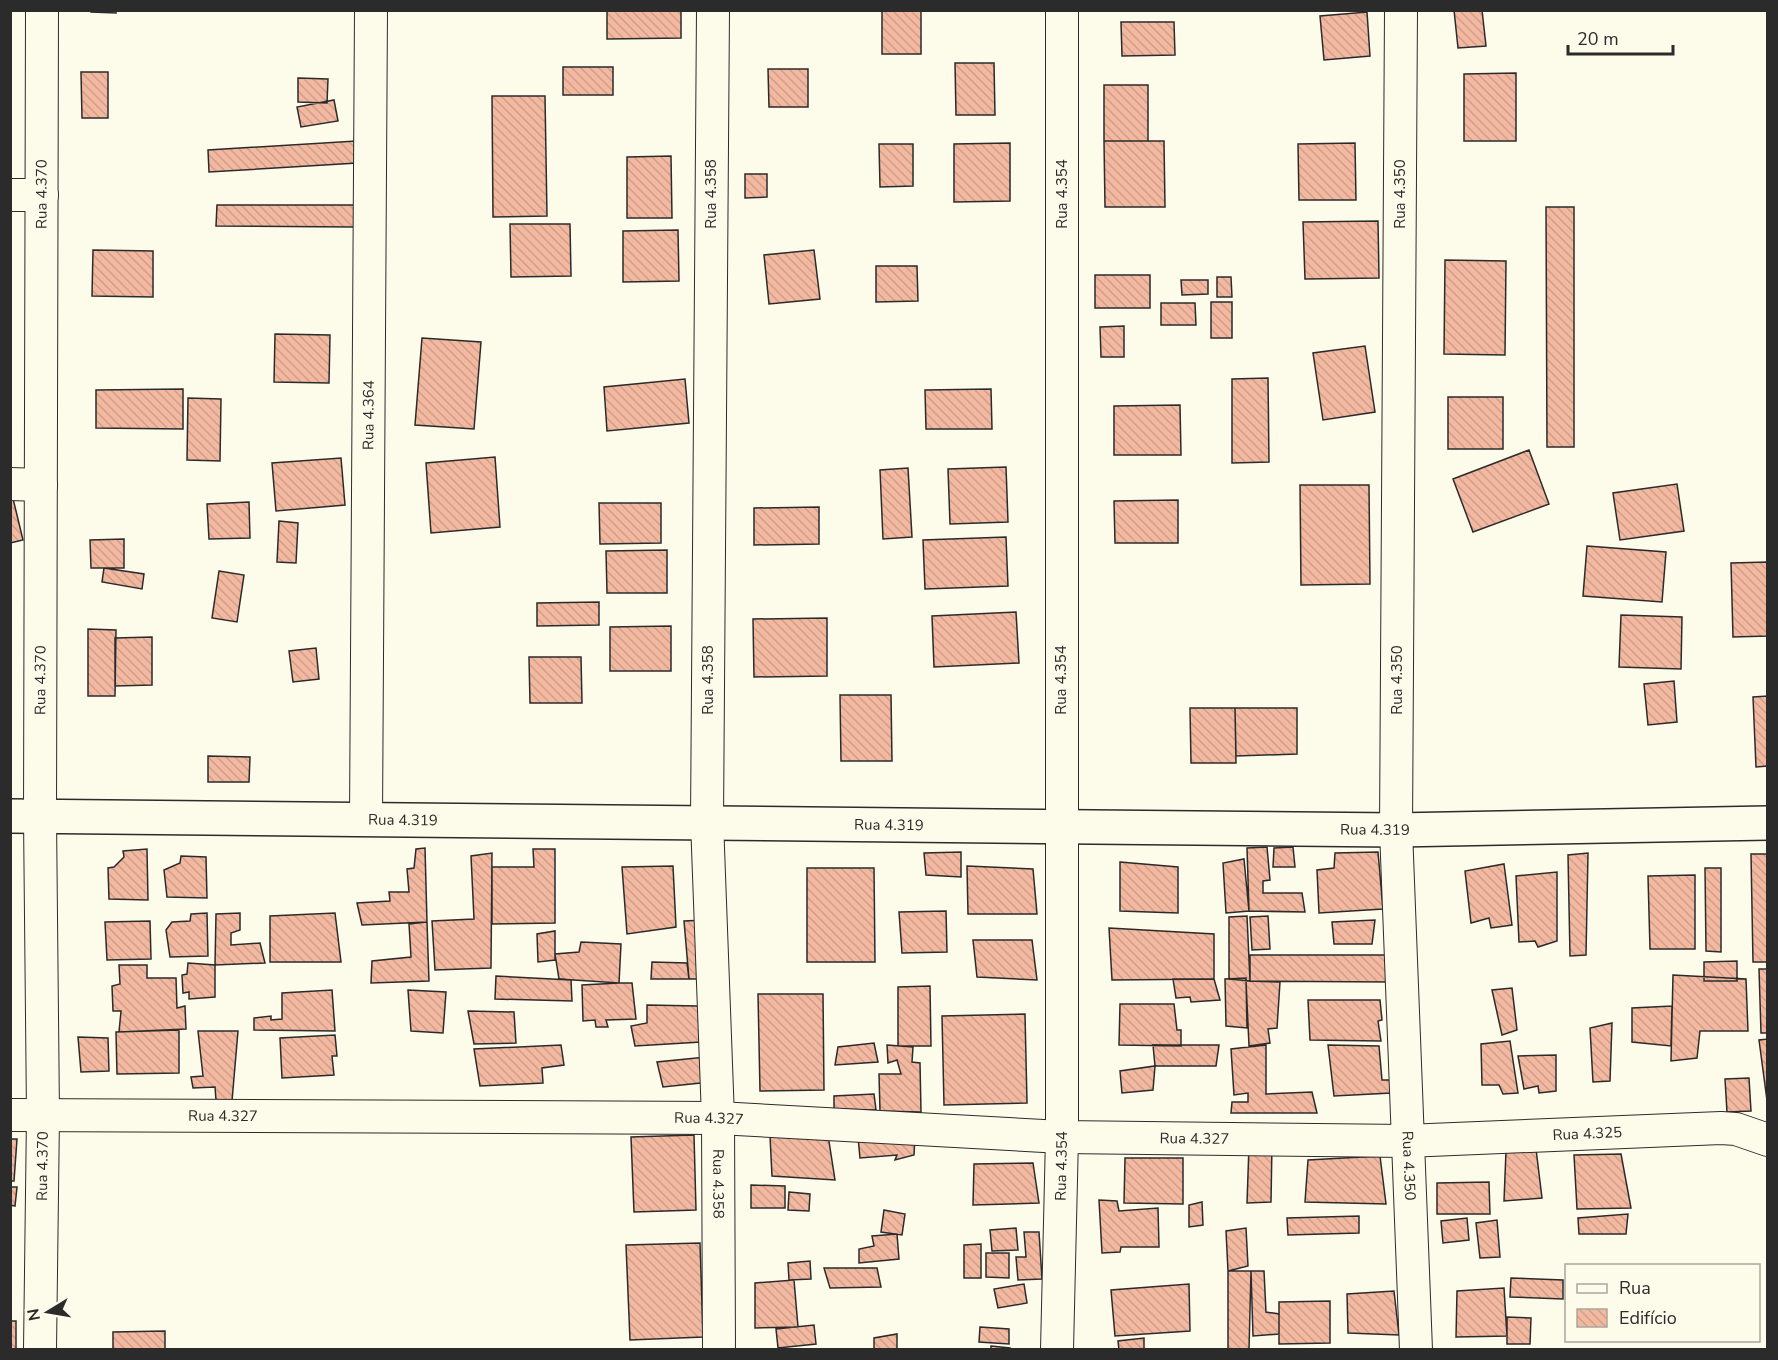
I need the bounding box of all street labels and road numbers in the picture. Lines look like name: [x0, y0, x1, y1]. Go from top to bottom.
street label: Rua 4.370: [31, 159, 52, 229]
street label: Rua 4.358: [701, 159, 721, 229]
street label: Rua 4.354: [1052, 159, 1072, 229]
street label: Rua 4.350: [1390, 159, 1410, 229]
street label: Rua 4.364: [358, 380, 379, 450]
street label: Rua 4.370: [30, 645, 50, 715]
street label: Rua 4.358: [698, 645, 718, 715]
street label: Rua 4.354: [1051, 645, 1071, 715]
street label: Rua 4.350: [1387, 645, 1407, 715]
street label: Rua 4.319: [368, 810, 438, 830]
street label: Rua 4.319: [854, 815, 924, 835]
street label: Rua 4.319: [1340, 819, 1410, 840]
street label: Rua 4.327: [188, 1106, 258, 1126]
street label: Rua 4.327: [674, 1108, 744, 1129]
street label: Rua 4.325: [1552, 1122, 1623, 1145]
street label: Rua 4.327: [1159, 1128, 1229, 1149]
street label: Rua 4.350: [1398, 1130, 1420, 1201]
street label: Rua 4.370: [32, 1131, 53, 1201]
street label: Rua 4.354: [1051, 1131, 1072, 1201]
street label: Rua 4.358: [708, 1149, 728, 1219]

